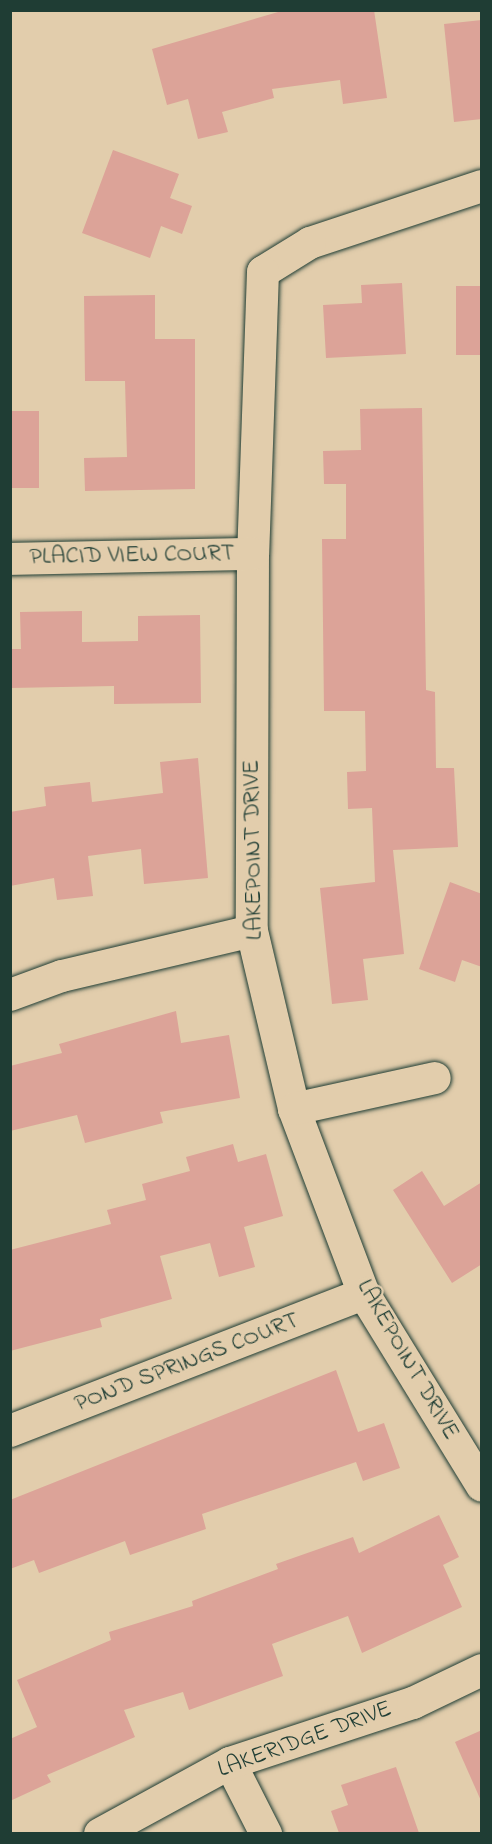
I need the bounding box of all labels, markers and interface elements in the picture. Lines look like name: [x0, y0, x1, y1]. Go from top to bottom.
street label: PLACID VIEW COURT: [29, 540, 235, 572]
street label: LAKEPOINT DRIVE: [238, 759, 270, 941]
street label: LAKEPOINT DRIVE: [349, 1275, 465, 1445]
street label: POND SPRINGS COURT: [71, 1307, 303, 1419]
street label: LAKERIDGE DRIVE: [214, 1695, 396, 1785]

